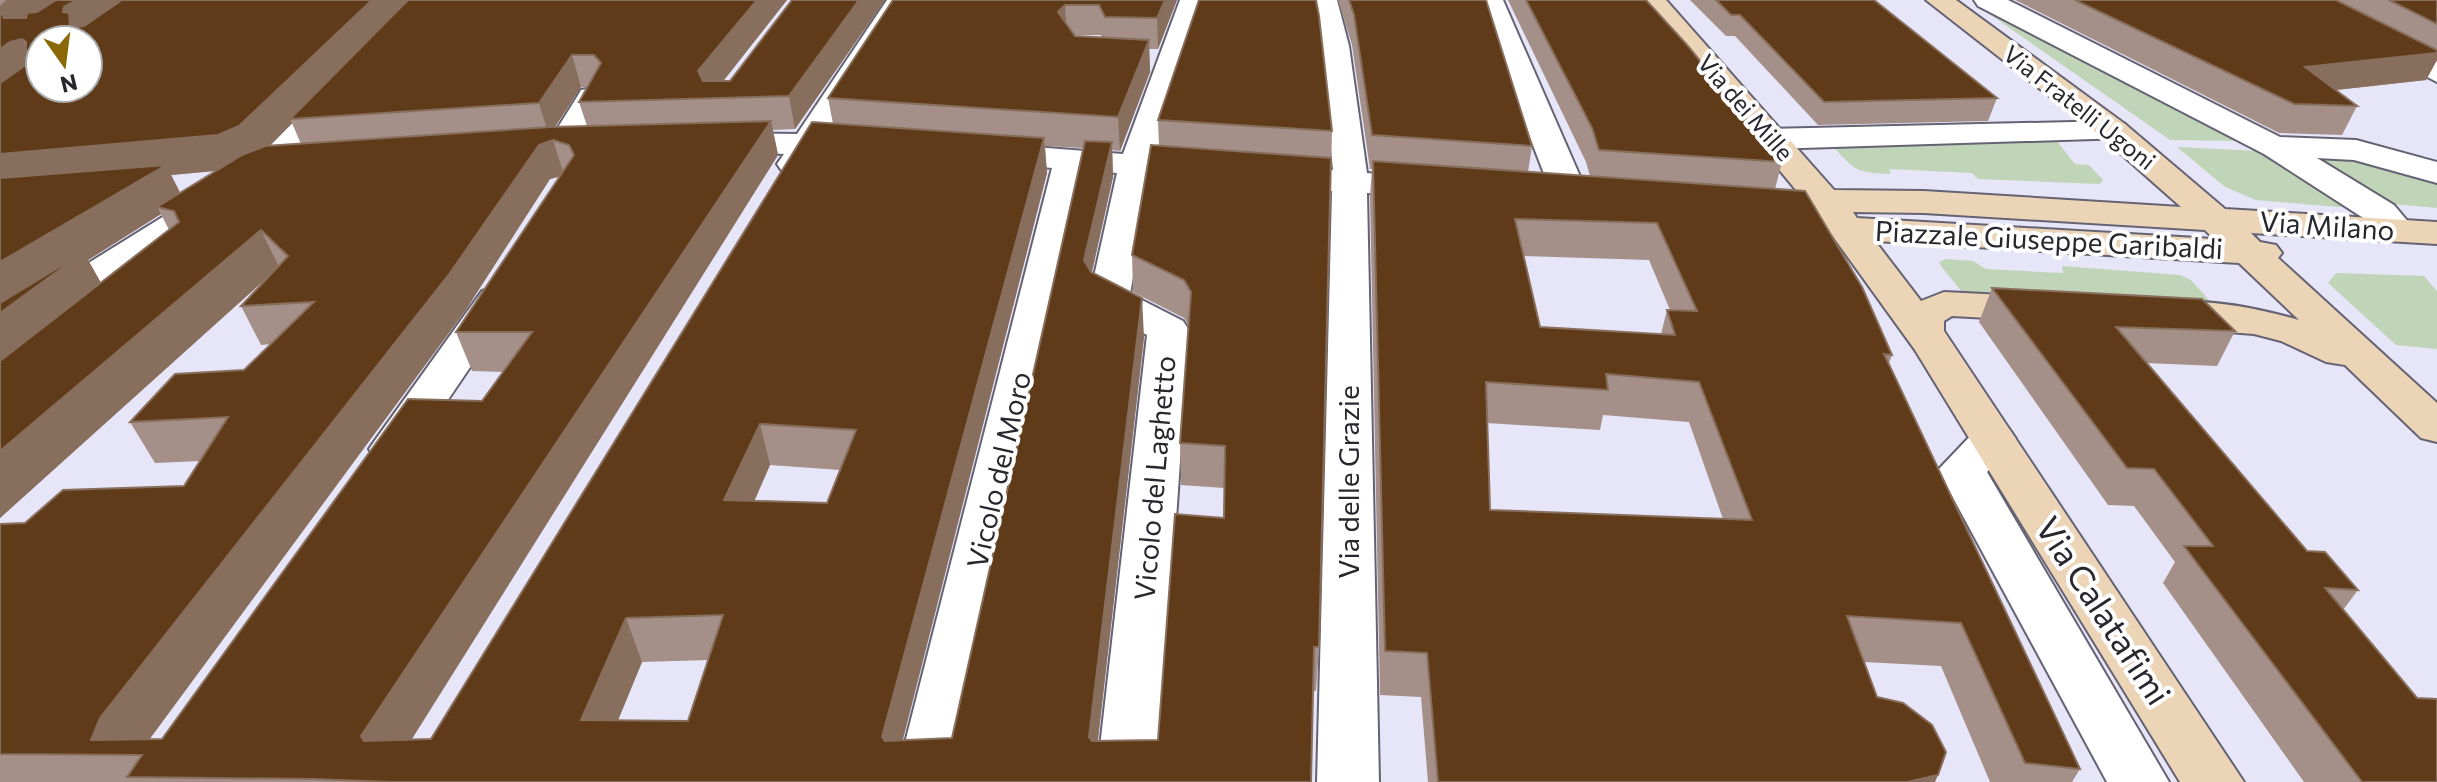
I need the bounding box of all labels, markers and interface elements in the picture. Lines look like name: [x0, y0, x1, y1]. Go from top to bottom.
north arrow: [24, 24, 104, 104]
street label: Via Fratelli Ugoni: [1998, 38, 2162, 175]
street label: Via dei Mille: [1692, 48, 1800, 166]
text: N: [58, 69, 80, 99]
street label: Via Milano: [2259, 203, 2396, 247]
street label: Piazzale Giuseppe Garibaldi: [1874, 213, 2224, 265]
street label: Vicolo del Laghetto: [1126, 354, 1182, 602]
street label: Vicolo del Moro: [959, 368, 1037, 571]
street label: Via delle Grazie: [1331, 385, 1365, 579]
street label: Via Calatafimi: [2028, 508, 2181, 712]

